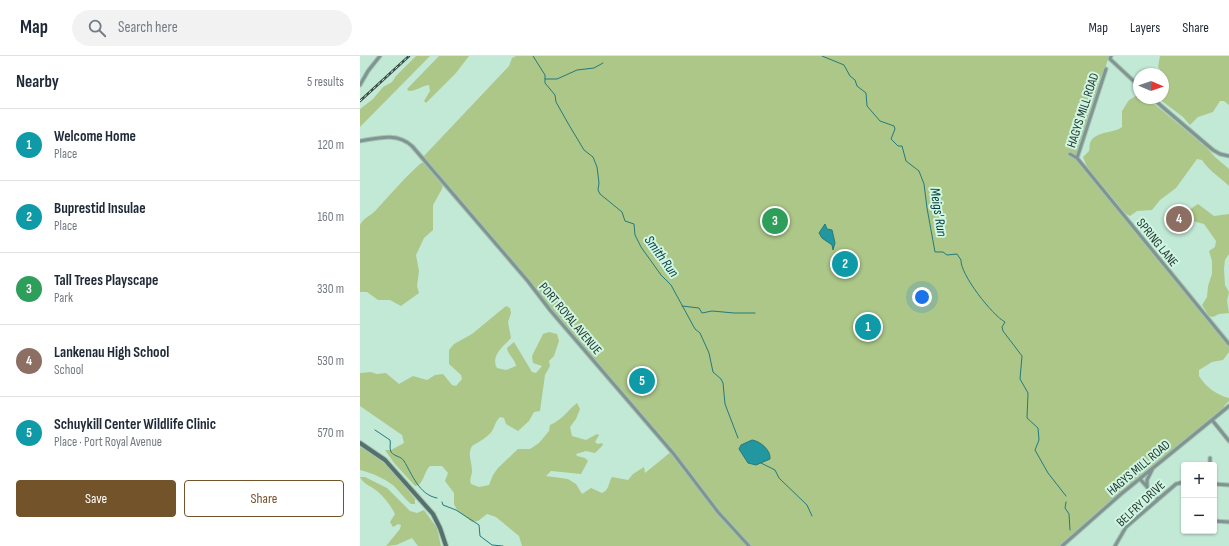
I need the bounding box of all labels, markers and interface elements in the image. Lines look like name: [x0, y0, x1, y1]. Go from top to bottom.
search box: [72, 10, 352, 46]
text: Map: [20, 16, 48, 39]
icon: search: [86, 17, 108, 39]
text: Search here: [118, 18, 178, 37]
text: Map: [1088, 19, 1108, 36]
text: Layers: [1130, 19, 1160, 36]
text: Share: [1182, 19, 1209, 36]
north arrow: [1133, 68, 1169, 104]
street label: HAGYS MILL ROAD: [1063, 71, 1103, 150]
text: Nearby: [16, 72, 59, 92]
text: 5 results: [307, 74, 344, 90]
text: Welcome Home: [54, 127, 136, 146]
text: 1: [26, 137, 32, 153]
text: 120 m: [318, 137, 344, 153]
text: Place: [54, 146, 77, 162]
water label: Meigs' Run: [926, 187, 951, 238]
text: Buprestid Insulae: [54, 199, 146, 218]
pin: 4: [1166, 204, 1192, 234]
pin: 3: [762, 206, 788, 236]
text: 2: [26, 209, 32, 225]
text: 160 m: [318, 209, 344, 225]
street label: SPRING LANE: [1133, 215, 1181, 270]
text: Place: [54, 218, 77, 234]
water label: Smith Run: [641, 232, 682, 281]
pin: 2: [832, 249, 858, 279]
text: Tall Trees Playscape: [54, 271, 158, 290]
street label: PORT ROYAL AVENUE: [535, 279, 605, 358]
text: 3: [26, 281, 32, 297]
text: 330 m: [317, 281, 344, 297]
your location: [912, 287, 932, 307]
text: Park: [54, 290, 73, 306]
pin: 1: [855, 312, 881, 342]
text: Lankenau High School: [54, 343, 169, 362]
text: 4: [26, 353, 32, 369]
text: 530 m: [317, 353, 344, 369]
text: School: [54, 362, 84, 378]
pin: 5: [629, 366, 655, 396]
text: Schuykill Center Wildlife Clinic: [54, 415, 216, 434]
text: 5: [26, 425, 32, 441]
text: 570 m: [317, 425, 344, 441]
text: Place · Port Royal Avenue: [54, 434, 162, 450]
street label: HAGYS MILL ROAD: [1104, 437, 1174, 499]
map controls: [1181, 462, 1217, 534]
button: +: [1181, 462, 1217, 498]
street label: BELFRY DRIVE: [1113, 477, 1168, 530]
button: Save: [16, 480, 176, 517]
button: Share: [184, 480, 344, 517]
button: −: [1181, 498, 1217, 534]

